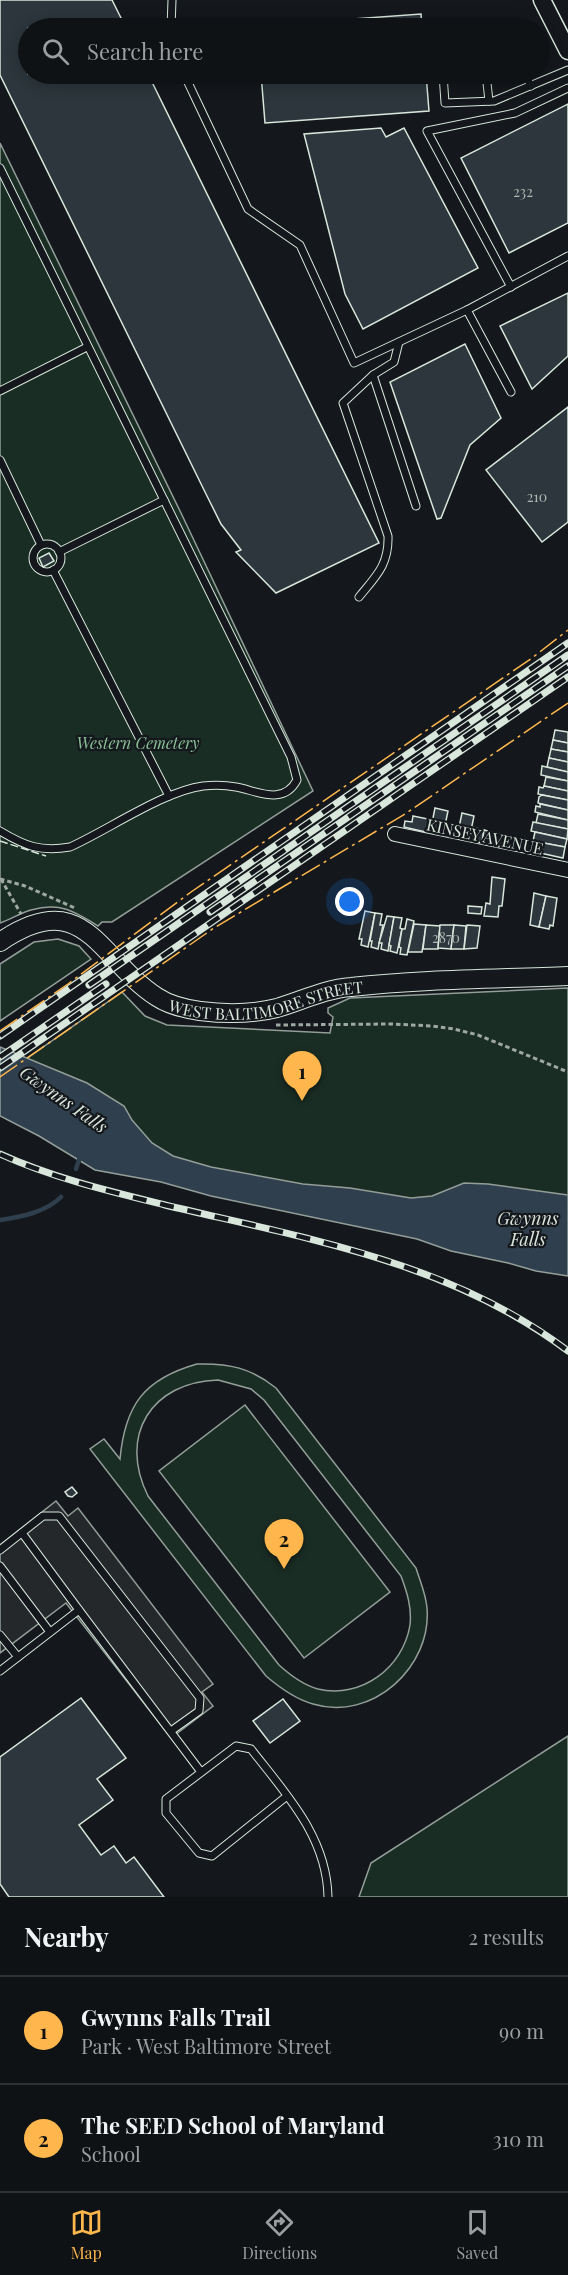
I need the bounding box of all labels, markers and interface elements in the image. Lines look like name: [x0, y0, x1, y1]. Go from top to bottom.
search box: [18, 18, 550, 84]
icon: search: [39, 35, 72, 68]
text: Search here: [87, 36, 203, 66]
house number: 232: [513, 182, 533, 201]
house number: 210: [527, 487, 547, 506]
park label: Western Cemetery: [76, 732, 200, 753]
street label: KINSEY AVENUE: [425, 813, 545, 859]
your location: [335, 887, 364, 916]
house number: 2870: [432, 928, 460, 947]
street label: WEST BALTIMORE STREET: [166, 975, 364, 1024]
pin: 1: [282, 1052, 322, 1101]
water label: Gwynns Falls: [15, 1060, 113, 1138]
water label: Gwynns Falls: [497, 1206, 559, 1251]
pin: 2: [264, 1520, 304, 1569]
text: Nearby: [24, 1919, 109, 1954]
text: 2 results: [469, 1923, 544, 1950]
text: Gwynns Falls Trail: [81, 2002, 271, 2032]
text: 1: [40, 2017, 47, 2044]
text: 90 m: [499, 2017, 544, 2044]
text: Park · West Baltimore Street: [81, 2032, 331, 2059]
text: The SEED School of Maryland: [81, 2110, 385, 2140]
text: 2: [38, 2125, 49, 2152]
text: 310 m: [493, 2125, 544, 2152]
text: School: [81, 2140, 141, 2167]
tab: Map: [70, 2206, 103, 2263]
tab: Directions: [242, 2206, 317, 2263]
tab: Saved: [457, 2206, 498, 2263]

